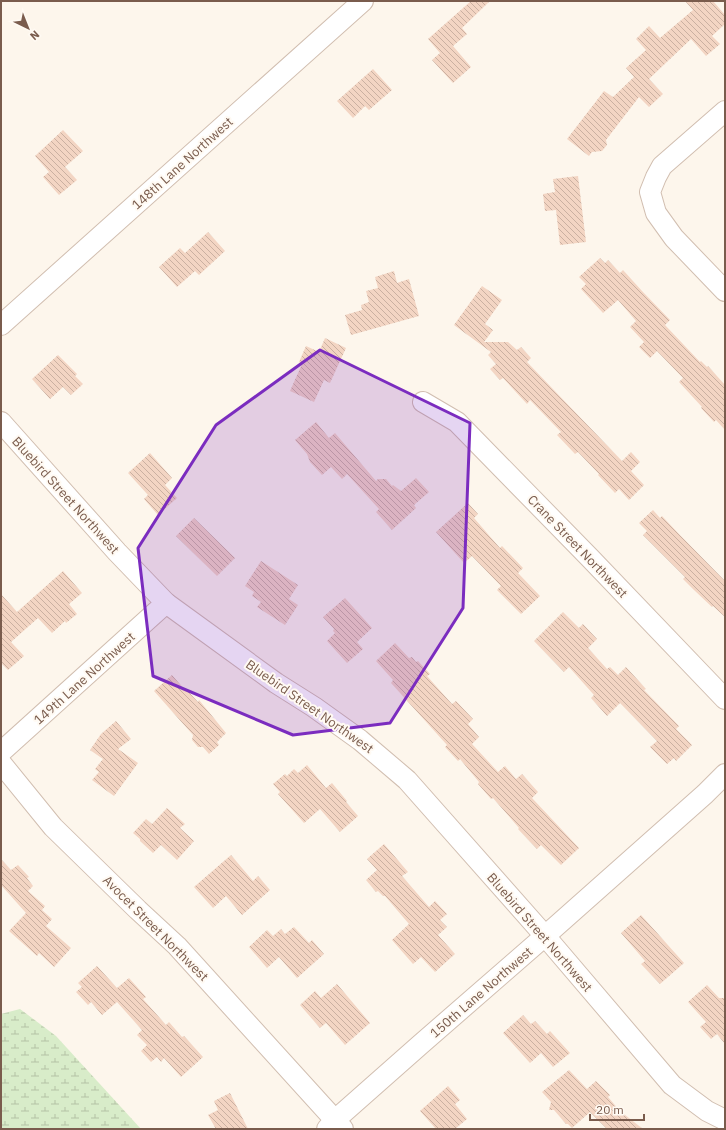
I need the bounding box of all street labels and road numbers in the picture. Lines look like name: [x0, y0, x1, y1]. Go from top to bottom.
street label: 148th Lane Northwest: [128, 113, 237, 213]
street label: Bluebird Street Northwest: [8, 433, 123, 558]
street label: Crane Street Northwest: [524, 491, 631, 602]
street label: 149th Lane Northwest: [30, 628, 139, 728]
street label: Bluebird Street Northwest: [242, 656, 377, 757]
street label: Bluebird Street Northwest: [483, 869, 596, 995]
street label: Avocet Street Northwest: [99, 872, 212, 985]
street label: 150th Lane Northwest: [427, 943, 536, 1042]

